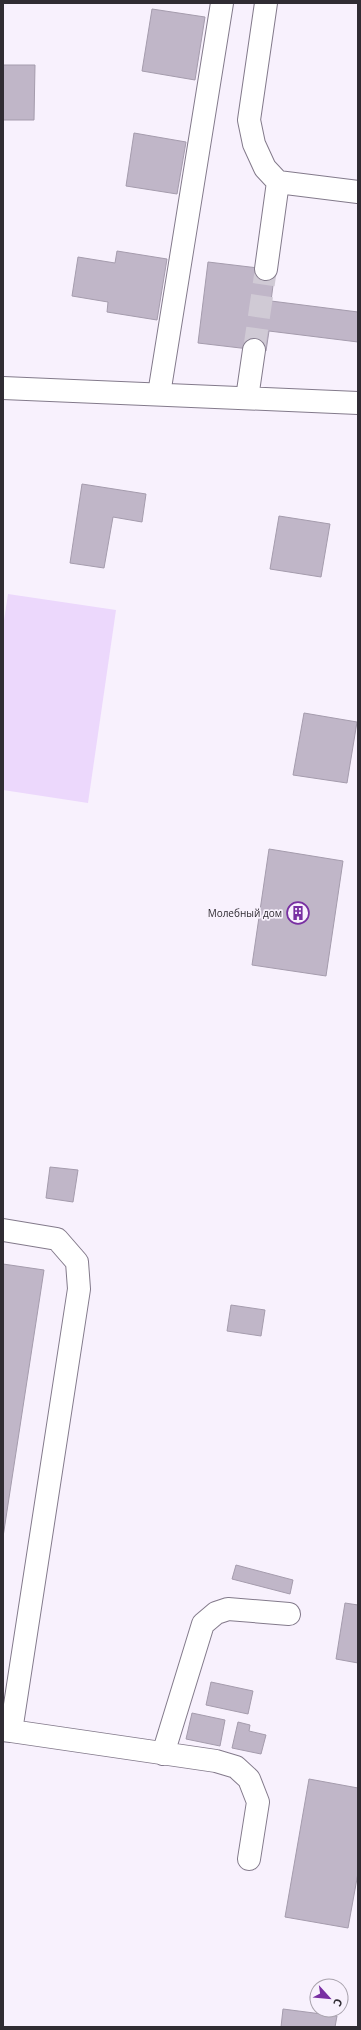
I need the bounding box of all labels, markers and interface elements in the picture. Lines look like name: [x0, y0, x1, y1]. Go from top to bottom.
building icon: Молебный дом: [285, 900, 311, 926]
place label: Молебный дом: [208, 906, 282, 920]
north arrow: [309, 1978, 349, 2018]
text: С: [330, 1996, 347, 2009]

